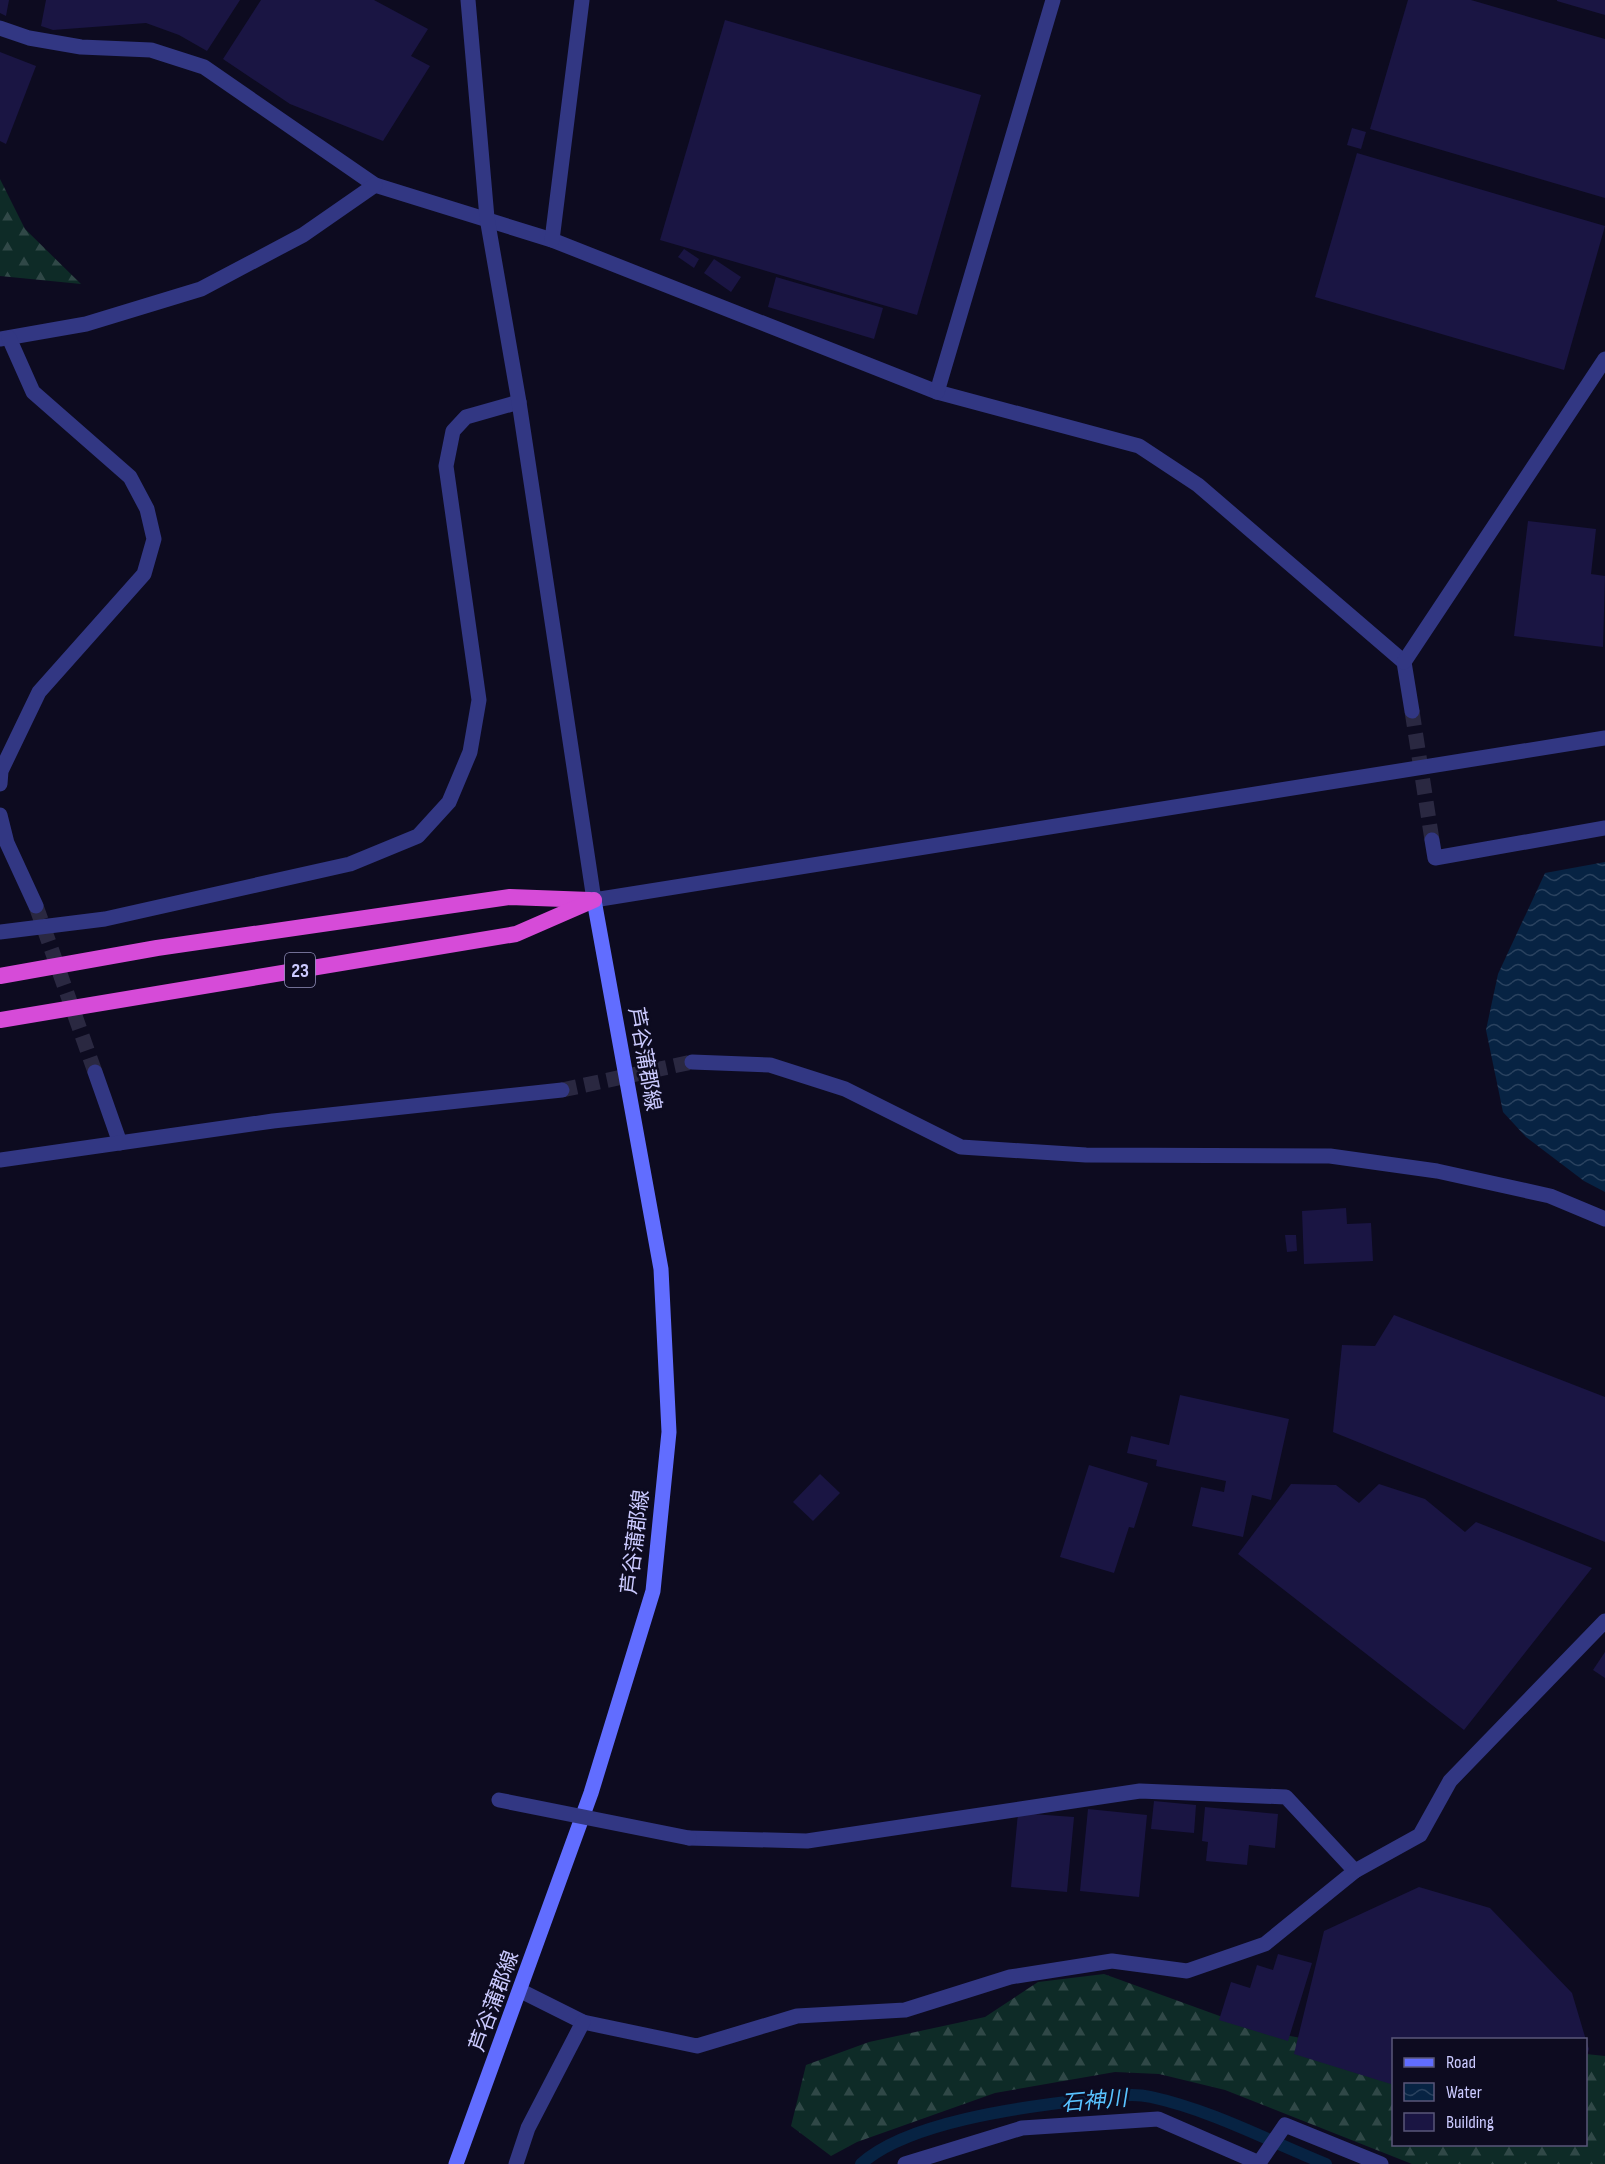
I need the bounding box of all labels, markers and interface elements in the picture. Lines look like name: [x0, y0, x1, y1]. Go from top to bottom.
road number: 23: [285, 953, 315, 987]
street label: 芦谷蒲郡線: [623, 1005, 666, 1113]
street label: 芦谷蒲郡線: [617, 1488, 654, 1596]
street label: 芦谷蒲郡線: [465, 1948, 524, 2055]
legend: [1392, 2038, 1587, 2146]
text: Road: [1446, 2052, 1476, 2073]
text: Water: [1446, 2082, 1482, 2103]
water label: 石神川: [1060, 2085, 1130, 2118]
text: Building: [1446, 2112, 1494, 2133]

